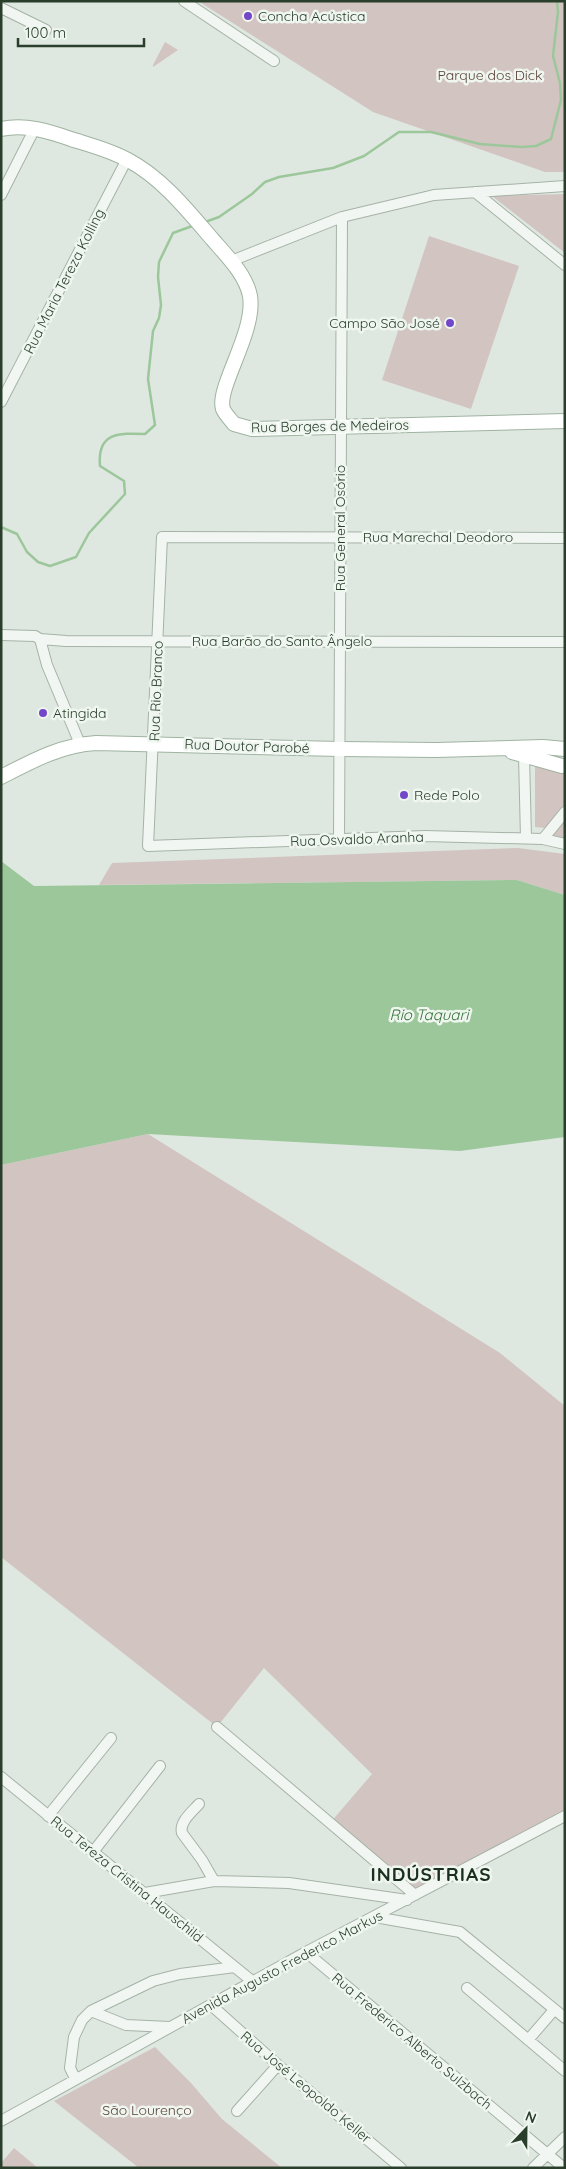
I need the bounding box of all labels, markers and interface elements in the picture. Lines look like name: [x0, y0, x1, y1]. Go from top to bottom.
place label: Concha Acústica: [258, 7, 366, 25]
marker: Concha Acústica: [242, 10, 254, 22]
scale bar: [18, 15, 144, 47]
text: 100 m: [25, 23, 66, 42]
park label: Parque dos Dick: [437, 66, 543, 84]
street label: Rua Maria Tereza Kolling: [19, 205, 109, 357]
place label: Campo São José: [329, 314, 440, 332]
marker: Campo São José: [444, 317, 456, 329]
street label: Rua Borges de Medeiros: [251, 416, 409, 436]
street label: Rua General Osório: [331, 465, 349, 591]
street label: Rua Marechal Deodoro: [363, 528, 513, 546]
street label: Rua Barão do Santo Ângelo: [192, 632, 372, 650]
street label: Rua Rio Branco: [145, 640, 167, 742]
place label: Atingida: [53, 704, 107, 722]
marker: Atingida: [37, 707, 49, 719]
street label: Rua Doutor Parobé: [184, 735, 310, 757]
place label: Rede Polo: [414, 786, 480, 804]
marker: Rede Polo: [398, 789, 410, 801]
street label: Rua Osvaldo Aranha: [290, 828, 424, 850]
water label: Rio Taquari: [390, 1005, 470, 1024]
street label: Rua Tereza Cristina Hauschild: [47, 1812, 207, 1946]
district label: INDÚSTRIAS: [371, 1862, 491, 1886]
street label: Avenida Augusto Frederico Markus: [178, 1906, 386, 2028]
street label: Rua Frederico Alberto Sulzbach: [328, 1969, 496, 2113]
street label: Rua José Leopoldo Keller: [237, 2027, 376, 2147]
park label: São Lourenço: [102, 2101, 192, 2119]
north arrow: [501, 2104, 551, 2154]
text: N: [523, 2107, 539, 2127]

